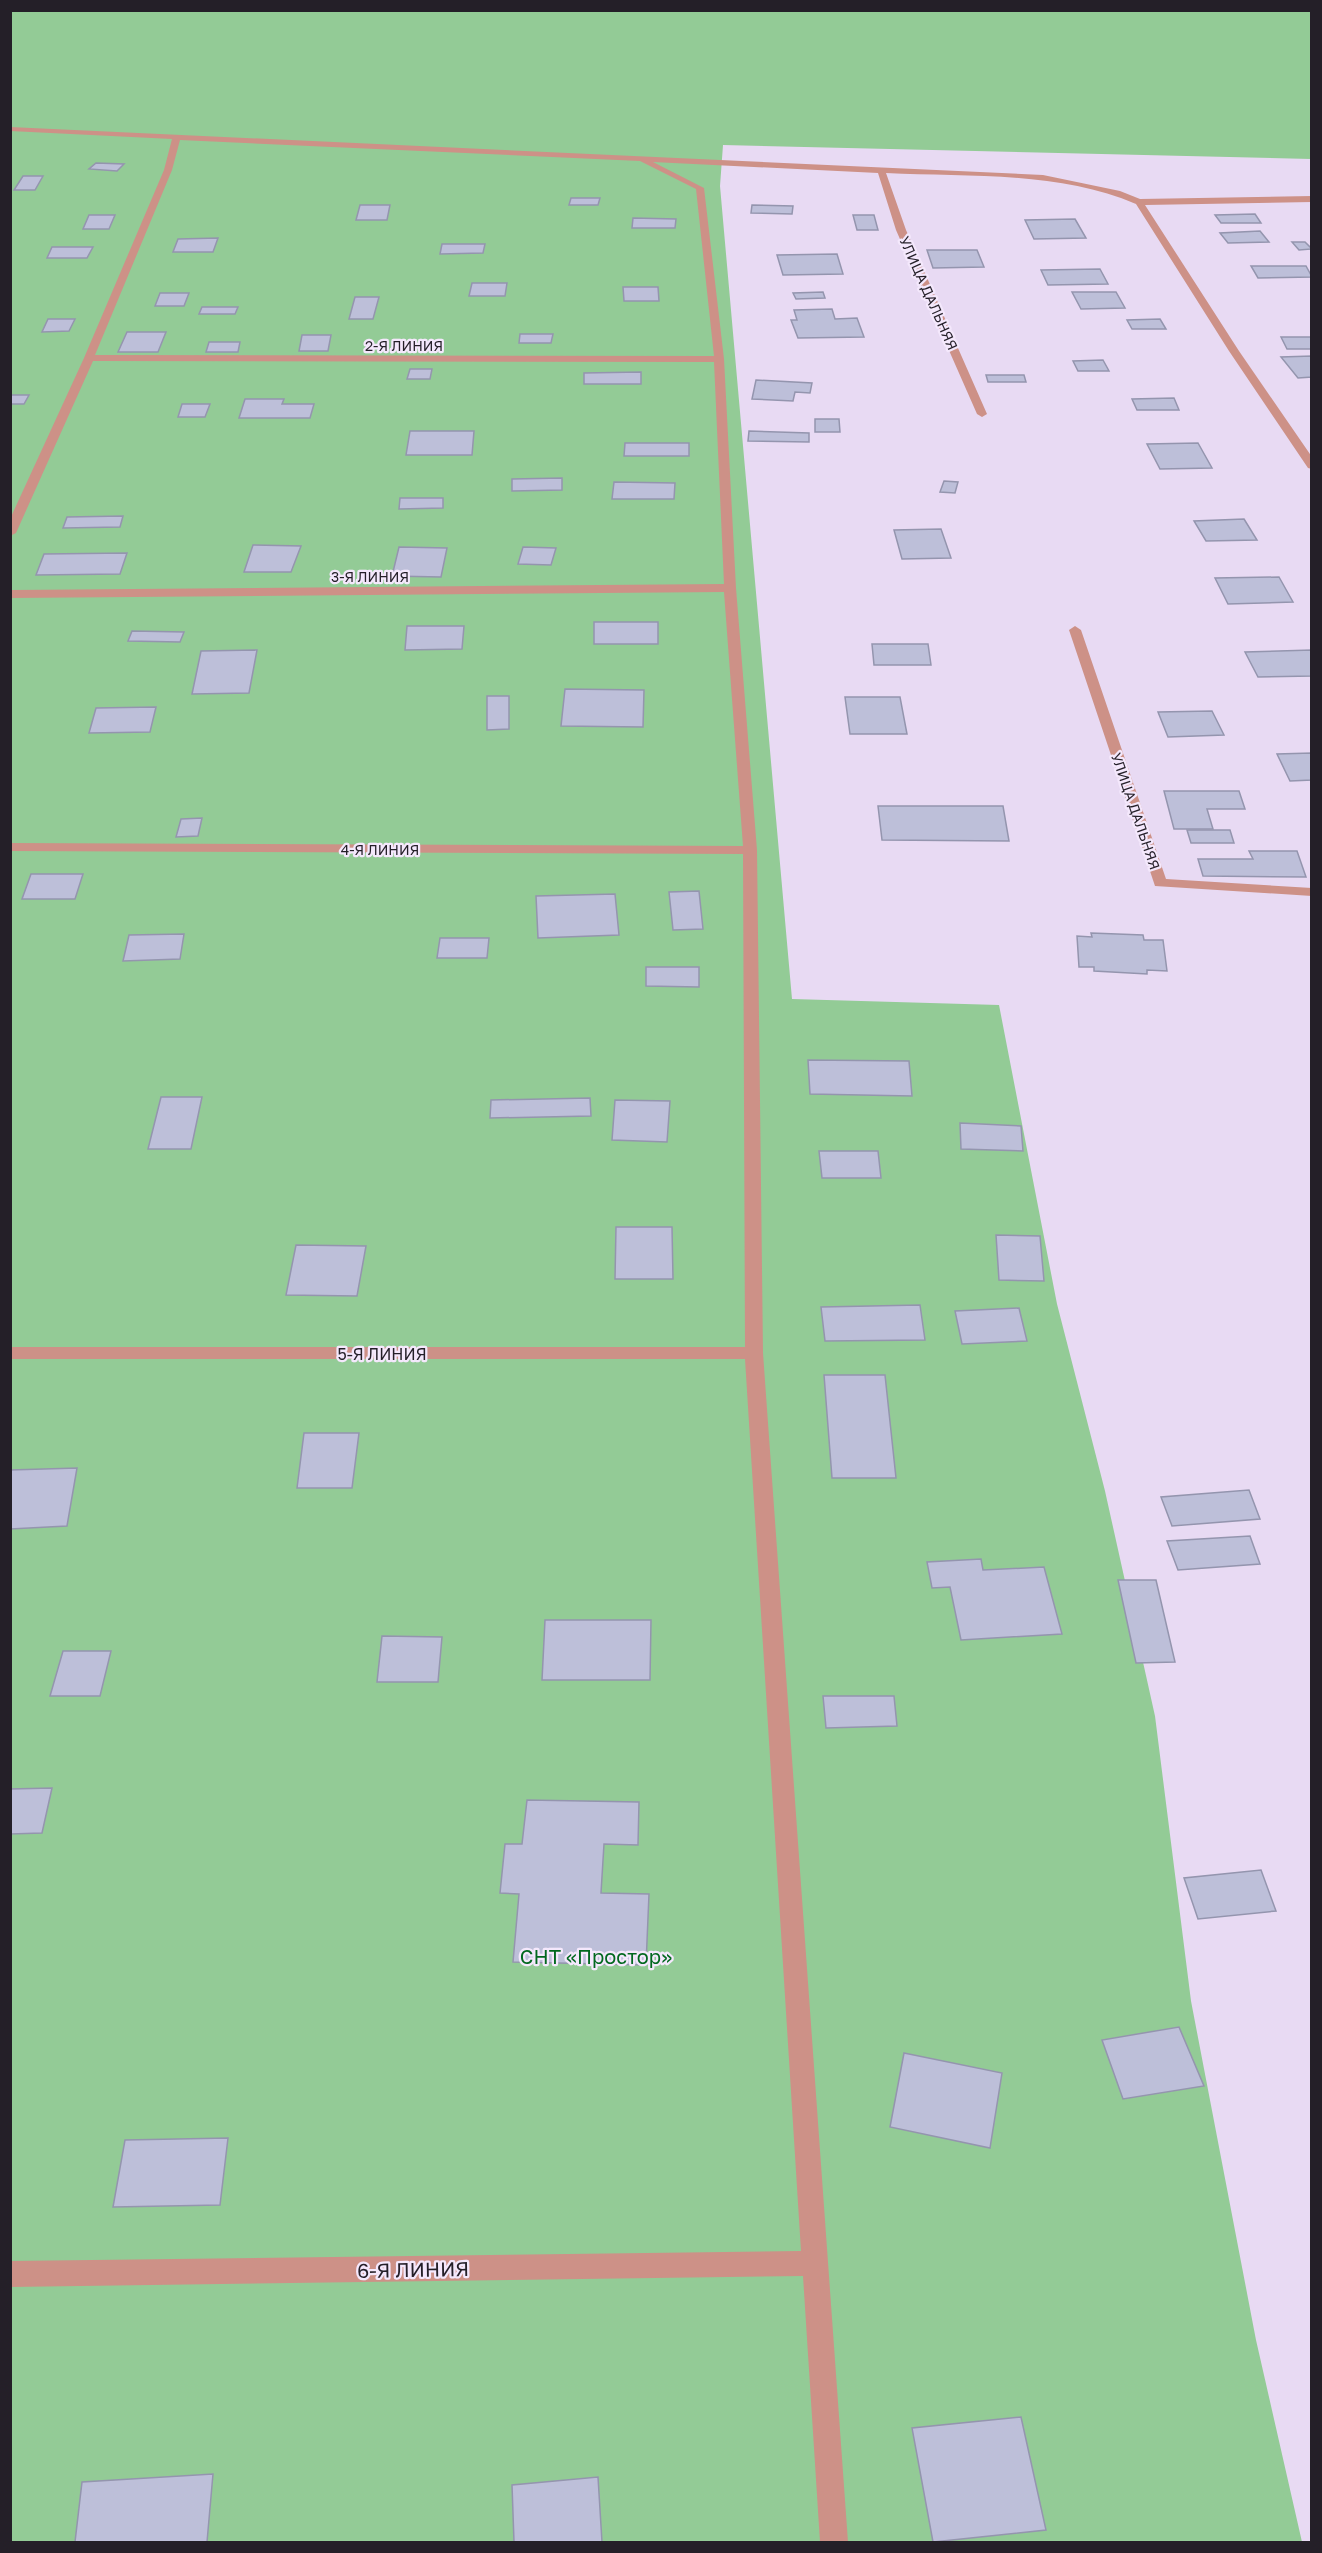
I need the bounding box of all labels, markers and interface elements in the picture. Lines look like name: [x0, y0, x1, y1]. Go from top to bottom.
street label: УЛИЦА ДАЛЬНЯЯ: [896, 234, 962, 352]
street label: 2-Я ЛИНИЯ: [365, 337, 443, 354]
street label: 3-Я ЛИНИЯ: [331, 568, 409, 585]
street label: УЛИЦА ДАЛЬНЯЯ: [1108, 750, 1164, 872]
street label: 4-Я ЛИНИЯ: [341, 841, 419, 858]
street label: 5-Я ЛИНИЯ: [337, 1344, 427, 1364]
park label: СНТ «Простор»: [520, 1944, 672, 1968]
street label: 6-Я ЛИНИЯ: [357, 2256, 469, 2282]

